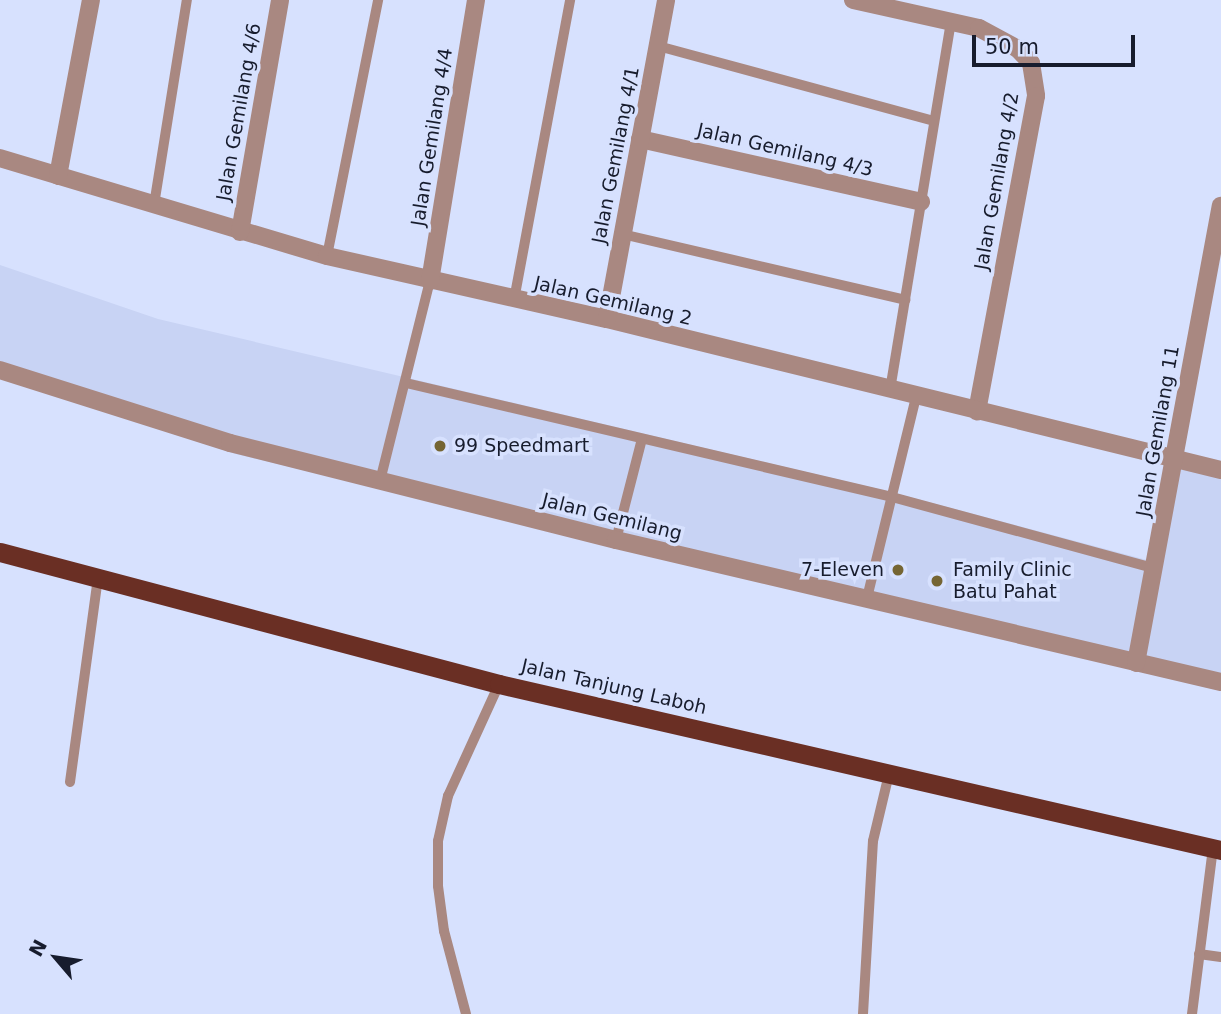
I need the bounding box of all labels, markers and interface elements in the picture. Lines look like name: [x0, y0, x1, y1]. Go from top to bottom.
street label: Jalan Gemilang 4/6: [212, 21, 266, 203]
scale bar: [976, 21, 1139, 65]
text: 50 m: [985, 35, 1039, 59]
street label: Jalan Gemilang 4/4: [407, 46, 457, 228]
street label: Jalan Gemilang 4/1: [588, 64, 644, 246]
street label: Jalan Gemilang 4/2: [970, 90, 1024, 272]
street label: Jalan Gemilang 4/3: [695, 119, 875, 181]
street label: Jalan Gemilang 2: [532, 272, 694, 330]
street label: Jalan Gemilang 11: [1132, 343, 1184, 519]
place label: 99 Speedmart: [454, 435, 589, 457]
marker: 99 Speedmart: [432, 438, 448, 454]
street label: Jalan Gemilang: [540, 489, 684, 545]
place label: 7-Eleven: [801, 559, 884, 581]
place label: Family Clinic Batu Pahat: [953, 559, 1072, 603]
marker: 7-Eleven: [890, 562, 906, 578]
marker: Family Clinic Batu Pahat: [927, 571, 947, 591]
street label: Jalan Tanjung Laboh: [519, 655, 709, 719]
north arrow: [21, 923, 91, 993]
text: N: [24, 936, 51, 960]

